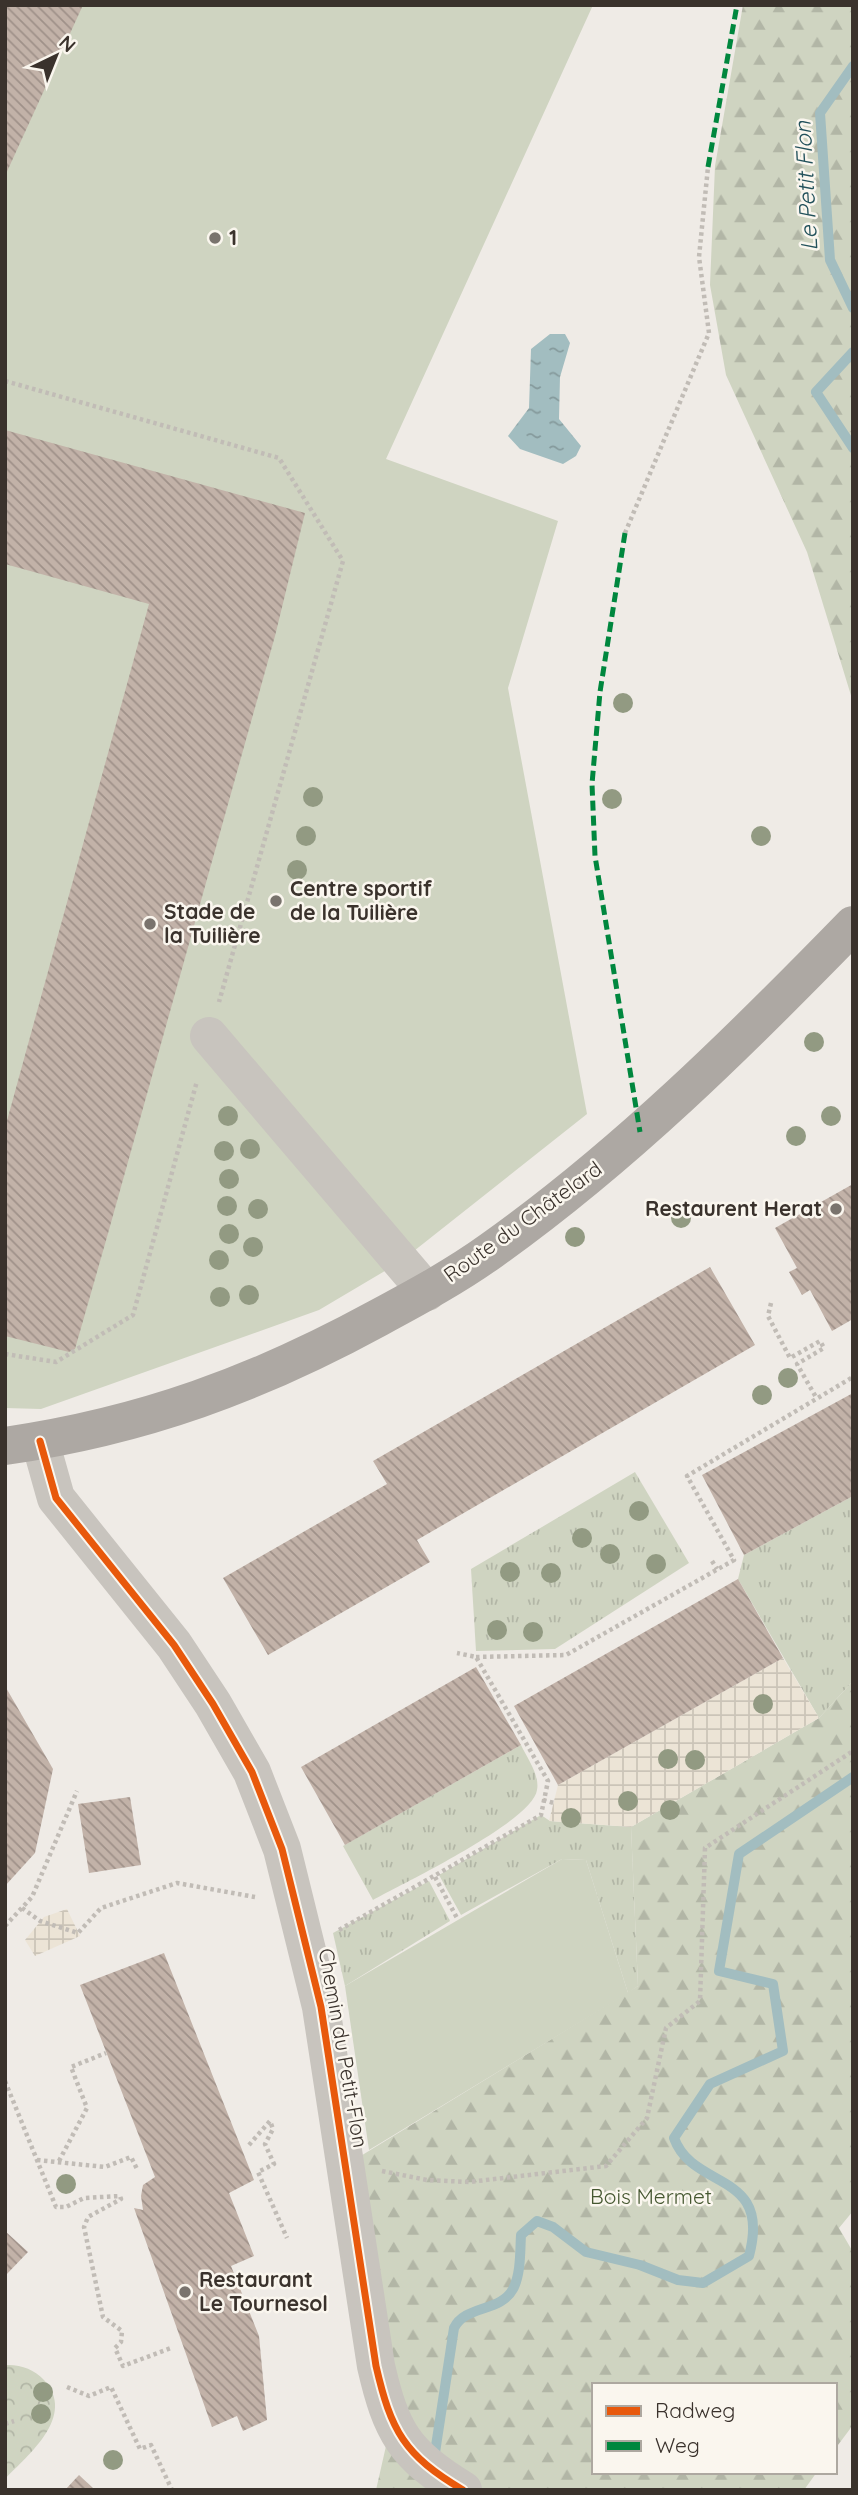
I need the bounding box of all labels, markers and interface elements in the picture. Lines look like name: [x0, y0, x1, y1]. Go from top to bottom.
north arrow: [21, 21, 91, 91]
text: N: [54, 30, 81, 57]
water label: Le Petit Flon: [788, 120, 823, 252]
place label: 1: [229, 224, 237, 250]
marker: 1: [207, 230, 223, 246]
place label: Centre sportif de la Tuilière: [290, 875, 433, 925]
marker: Centre sportif de la Tuilière: [268, 893, 284, 909]
place label: Stade de la Tuilière: [164, 898, 261, 948]
marker: Stade de la Tuilière: [142, 916, 158, 932]
street label: Route du Châtelard: [438, 1155, 607, 1287]
place label: Restaurent Herat: [645, 1195, 822, 1221]
marker: Restaurent Herat: [828, 1201, 844, 1217]
street label: Chemin du Petit-Flon: [314, 1946, 374, 2150]
park label: Bois Mermet: [590, 2183, 712, 2209]
place label: Restaurant Le Tournesol: [199, 2266, 328, 2316]
marker: Restaurant Le Tournesol: [177, 2284, 193, 2300]
legend: [592, 2383, 837, 2474]
text: Radweg: [655, 2397, 735, 2423]
text: Weg: [655, 2432, 700, 2458]

